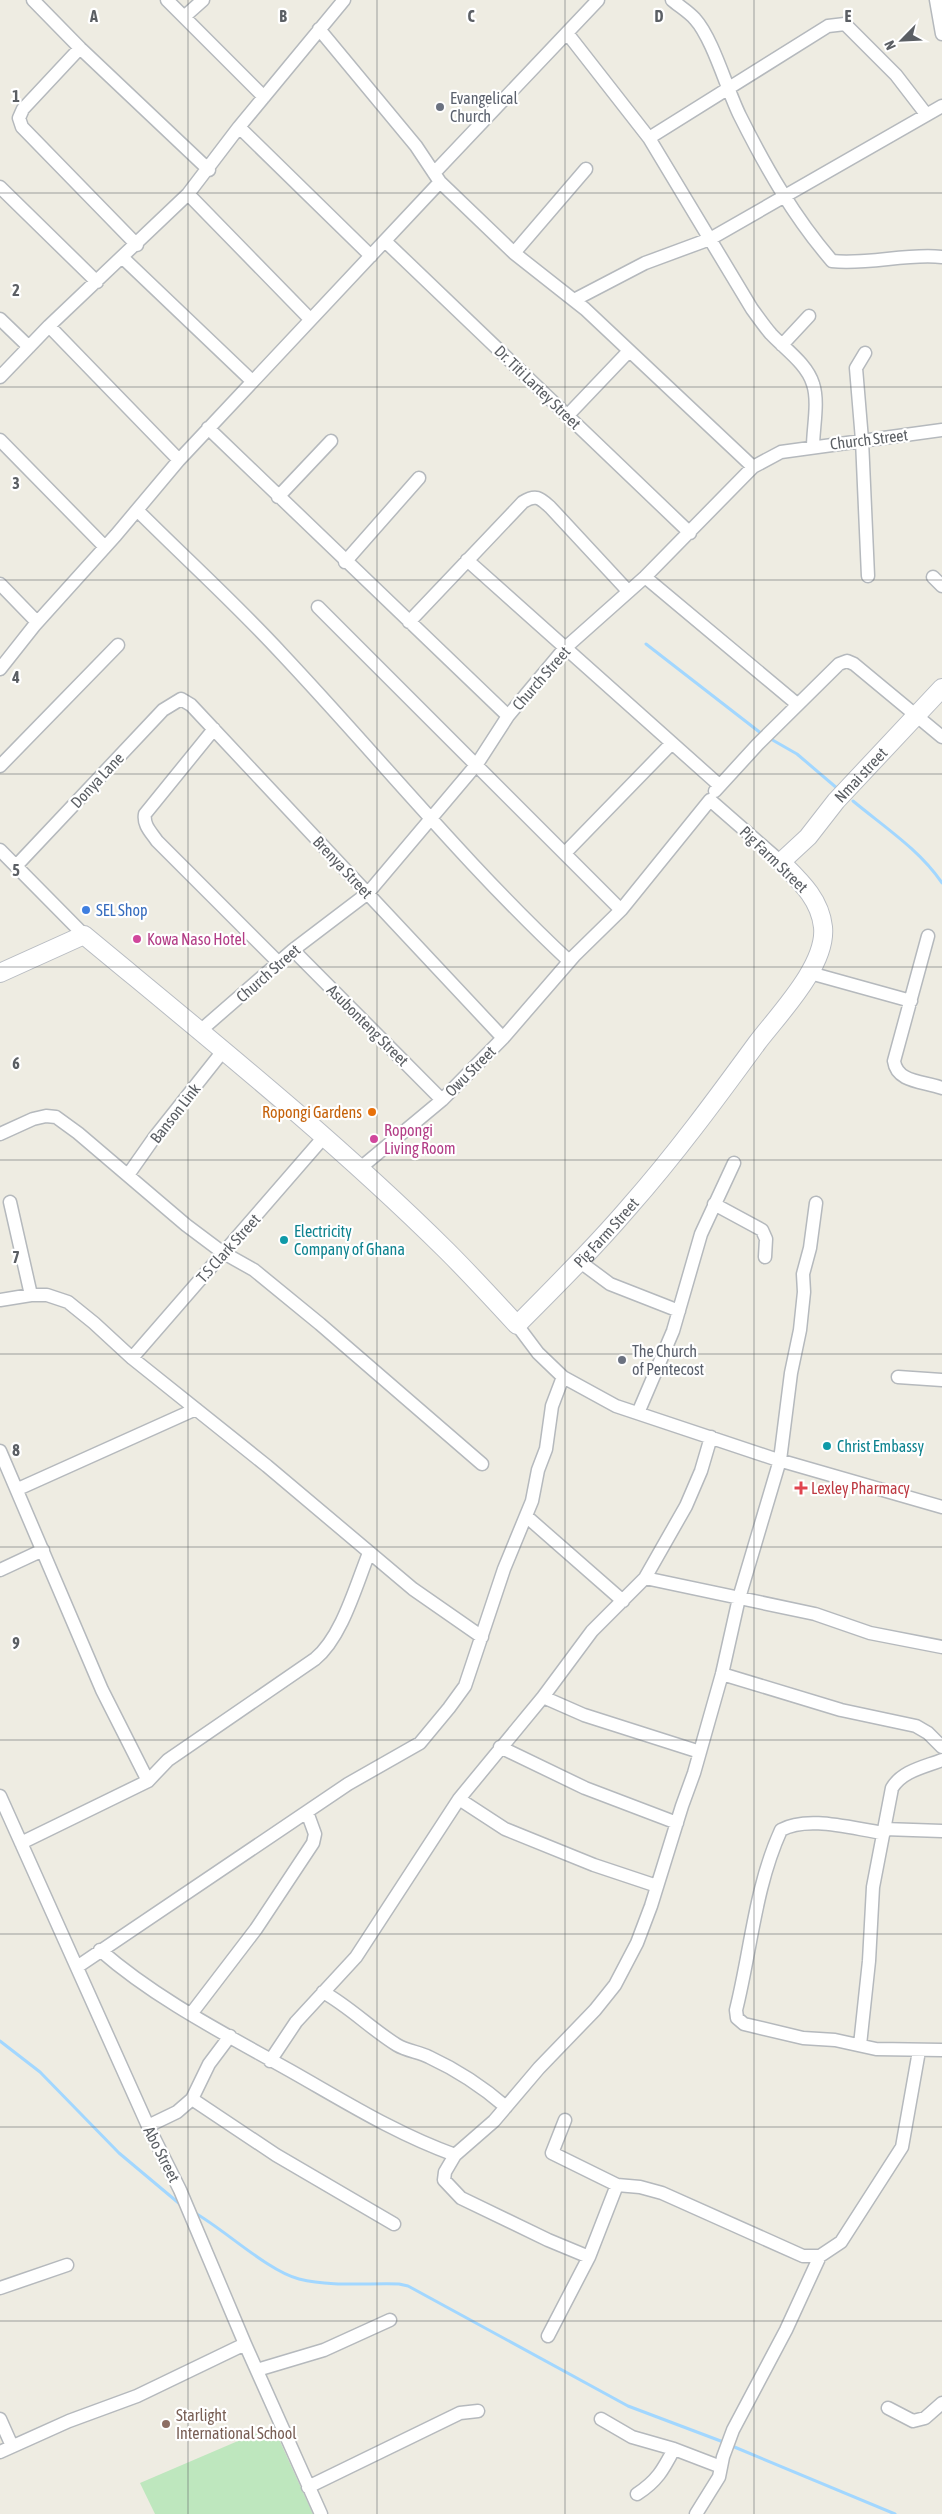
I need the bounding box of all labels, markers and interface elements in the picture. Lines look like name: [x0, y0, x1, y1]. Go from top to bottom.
text: A: [89, 7, 98, 25]
text: B: [279, 7, 287, 25]
text: C: [467, 7, 475, 25]
text: D: [655, 7, 664, 25]
text: E: [845, 7, 852, 25]
north arrow: [877, 15, 927, 65]
text: N: [881, 38, 899, 52]
text: 1: [12, 87, 20, 105]
place label: Evangelical Church: [450, 89, 519, 125]
marker: Evangelical Church: [434, 101, 446, 113]
text: 2: [12, 281, 20, 299]
street label: Dr. Titi Lartey Street: [491, 341, 585, 434]
street label: Church Street: [829, 425, 909, 453]
text: 3: [12, 474, 20, 492]
street label: Church Street: [508, 642, 574, 713]
text: 4: [11, 668, 20, 686]
street label: Nmai street: [831, 743, 891, 806]
street label: Donya Lane: [67, 749, 128, 812]
street label: Pig Farm Street: [736, 822, 812, 897]
street label: Brenya Street: [309, 832, 377, 903]
text: 5: [12, 861, 20, 879]
place label: SEL Shop: [96, 901, 148, 920]
marker: SEL Shop: [80, 904, 92, 916]
place label: Kowa Naso Hotel: [147, 930, 247, 948]
marker: Kowa Naso Hotel: [131, 933, 143, 945]
street label: Church Street: [233, 940, 304, 1006]
street label: Asubonteng Street: [323, 981, 413, 1070]
street label: Owu Street: [441, 1042, 499, 1100]
text: 6: [12, 1054, 20, 1072]
street label: Banson Link: [146, 1080, 204, 1146]
place label: Ropongi Gardens: [262, 1103, 362, 1122]
marker: Ropongi Gardens: [366, 1106, 378, 1118]
place label: Ropongi Living Room: [384, 1121, 456, 1158]
marker: Ropongi Living Room: [368, 1133, 380, 1145]
street label: Pig Farm Street: [570, 1194, 642, 1271]
street label: T.S Clark Street: [193, 1210, 264, 1286]
place label: Electricity Company of Ghana: [294, 1222, 405, 1259]
marker: Electricity Company of Ghana: [278, 1234, 290, 1246]
text: 7: [12, 1248, 20, 1266]
place label: The Church of Pentecost: [632, 1342, 705, 1378]
marker: The Church of Pentecost: [616, 1354, 628, 1366]
place label: Christ Embassy: [837, 1437, 924, 1456]
marker: Christ Embassy: [821, 1440, 833, 1452]
text: 8: [12, 1441, 20, 1459]
place label: Lexley Pharmacy: [811, 1479, 910, 1498]
marker: Lexley Pharmacy: [795, 1482, 807, 1494]
text: 9: [12, 1634, 20, 1652]
street label: Abo Street: [140, 2123, 184, 2185]
place label: Starlight International School: [176, 2406, 297, 2442]
marker: Starlight International School: [160, 2418, 172, 2430]

